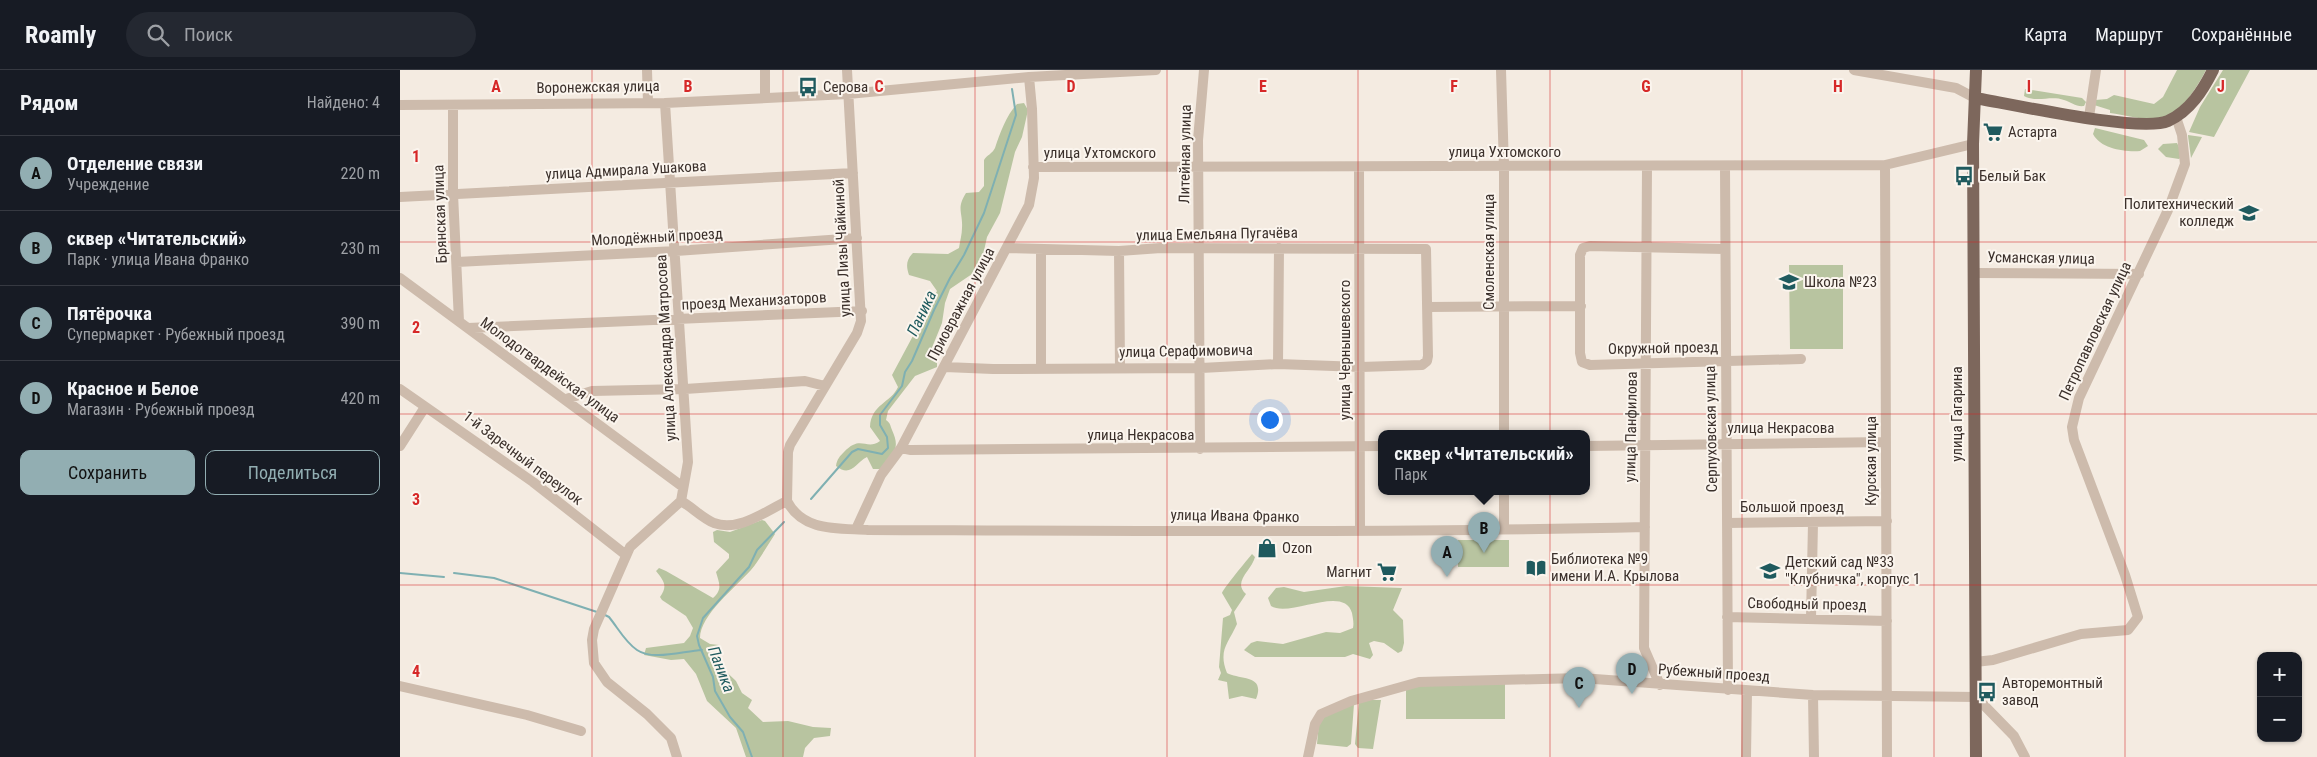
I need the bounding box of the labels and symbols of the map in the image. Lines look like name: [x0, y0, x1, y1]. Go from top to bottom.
bus stop icon: Серова: [797, 76, 819, 98]
text: A: [491, 77, 501, 96]
street label: Воронежская улица: [536, 77, 660, 97]
text: B: [684, 77, 693, 96]
text: C: [874, 77, 884, 96]
text: D: [1066, 77, 1076, 96]
text: E: [1259, 77, 1267, 96]
text: F: [1450, 77, 1458, 96]
text: G: [1641, 77, 1651, 96]
text: H: [1833, 77, 1843, 96]
text: I: [2027, 77, 2031, 96]
text: J: [2217, 77, 2225, 96]
place label: Серова: [823, 78, 868, 96]
street label: Литейная улица: [1175, 104, 1195, 204]
supermarket icon: Астарта: [1982, 121, 2004, 143]
place label: Астарта: [2008, 123, 2057, 141]
street label: улица Ухтомского: [1449, 143, 1561, 161]
street label: улица Ухтомского: [1044, 144, 1156, 162]
text: 1: [412, 147, 420, 166]
street label: улица Адмирала Ушакова: [545, 157, 707, 183]
street label: Брянская улица: [429, 164, 451, 264]
bus stop icon: Белый Бак: [1953, 165, 1975, 187]
place label: Белый Бак: [1979, 167, 2046, 185]
street label: улица Лизы Чайкиной: [829, 178, 855, 318]
street label: Смоленская улица: [1480, 194, 1498, 310]
place label: Политехнический колледж: [2124, 195, 2234, 230]
school or university icon: Политехнический колледж: [2238, 202, 2260, 224]
street label: улица Емельяна Пугачёва: [1136, 224, 1298, 244]
street label: Молодёжный проезд: [591, 225, 723, 249]
street label: Приовражная улица: [924, 244, 998, 364]
street label: Усманская улица: [1987, 248, 2095, 268]
street label: улица Александра Матросова: [652, 254, 680, 442]
street label: Петропавловская улица: [2055, 259, 2135, 403]
school or university icon: Школа №23: [1778, 271, 1800, 293]
place label: Школа №23: [1804, 273, 1877, 291]
street label: улица Чернышевского: [1336, 280, 1354, 420]
street label: проезд Механизаторов: [681, 288, 827, 314]
water label: Паника: [903, 288, 940, 339]
street label: Молодогвардейская улица: [477, 313, 623, 427]
text: 2: [412, 318, 420, 337]
street label: Окружной проезд: [1608, 338, 1718, 358]
street label: улица Серафимовича: [1119, 341, 1253, 361]
street label: Серпуховская улица: [1701, 366, 1721, 492]
street label: улица Гагарина: [1948, 366, 1966, 462]
street label: улица Панфилова: [1621, 371, 1641, 483]
street label: 1-й Заречный переулок: [460, 407, 586, 509]
your location: [1257, 407, 1283, 433]
street label: Курская улица: [1862, 416, 1880, 506]
street label: улица Некрасова: [1727, 419, 1835, 437]
street label: улица Некрасова: [1087, 426, 1195, 444]
text: 3: [412, 490, 420, 509]
street label: Большой проезд: [1740, 498, 1844, 516]
street label: улица Ивана Франко: [1170, 506, 1300, 526]
pin: B: [1468, 512, 1500, 553]
pin: A: [1431, 536, 1463, 577]
shop icon: Ozon: [1256, 537, 1278, 559]
place label: Ozon: [1282, 539, 1312, 557]
place label: Библиотека №9 имени И.А. Крылова: [1551, 550, 1679, 585]
place label: Детский сад №33 "Клубничка", корпус 1: [1785, 553, 1920, 588]
library icon: Библиотека №9 имени И.А. Крылова: [1525, 557, 1547, 579]
school or university icon: Детский сад №33 "Клубничка", корпус 1: [1759, 560, 1781, 582]
supermarket icon: Магнит: [1376, 561, 1398, 583]
place label: Магнит: [1326, 563, 1372, 581]
street label: Свободный проезд: [1747, 594, 1867, 614]
water label: Паника: [704, 643, 739, 695]
pin: D: [1616, 653, 1648, 694]
street label: Рубежный проезд: [1657, 660, 1771, 686]
text: 4: [412, 662, 420, 681]
pin: C: [1563, 667, 1595, 708]
place label: Авторемонтный завод: [2002, 674, 2103, 709]
bus stop icon: Авторемонтный завод: [1976, 681, 1998, 703]

